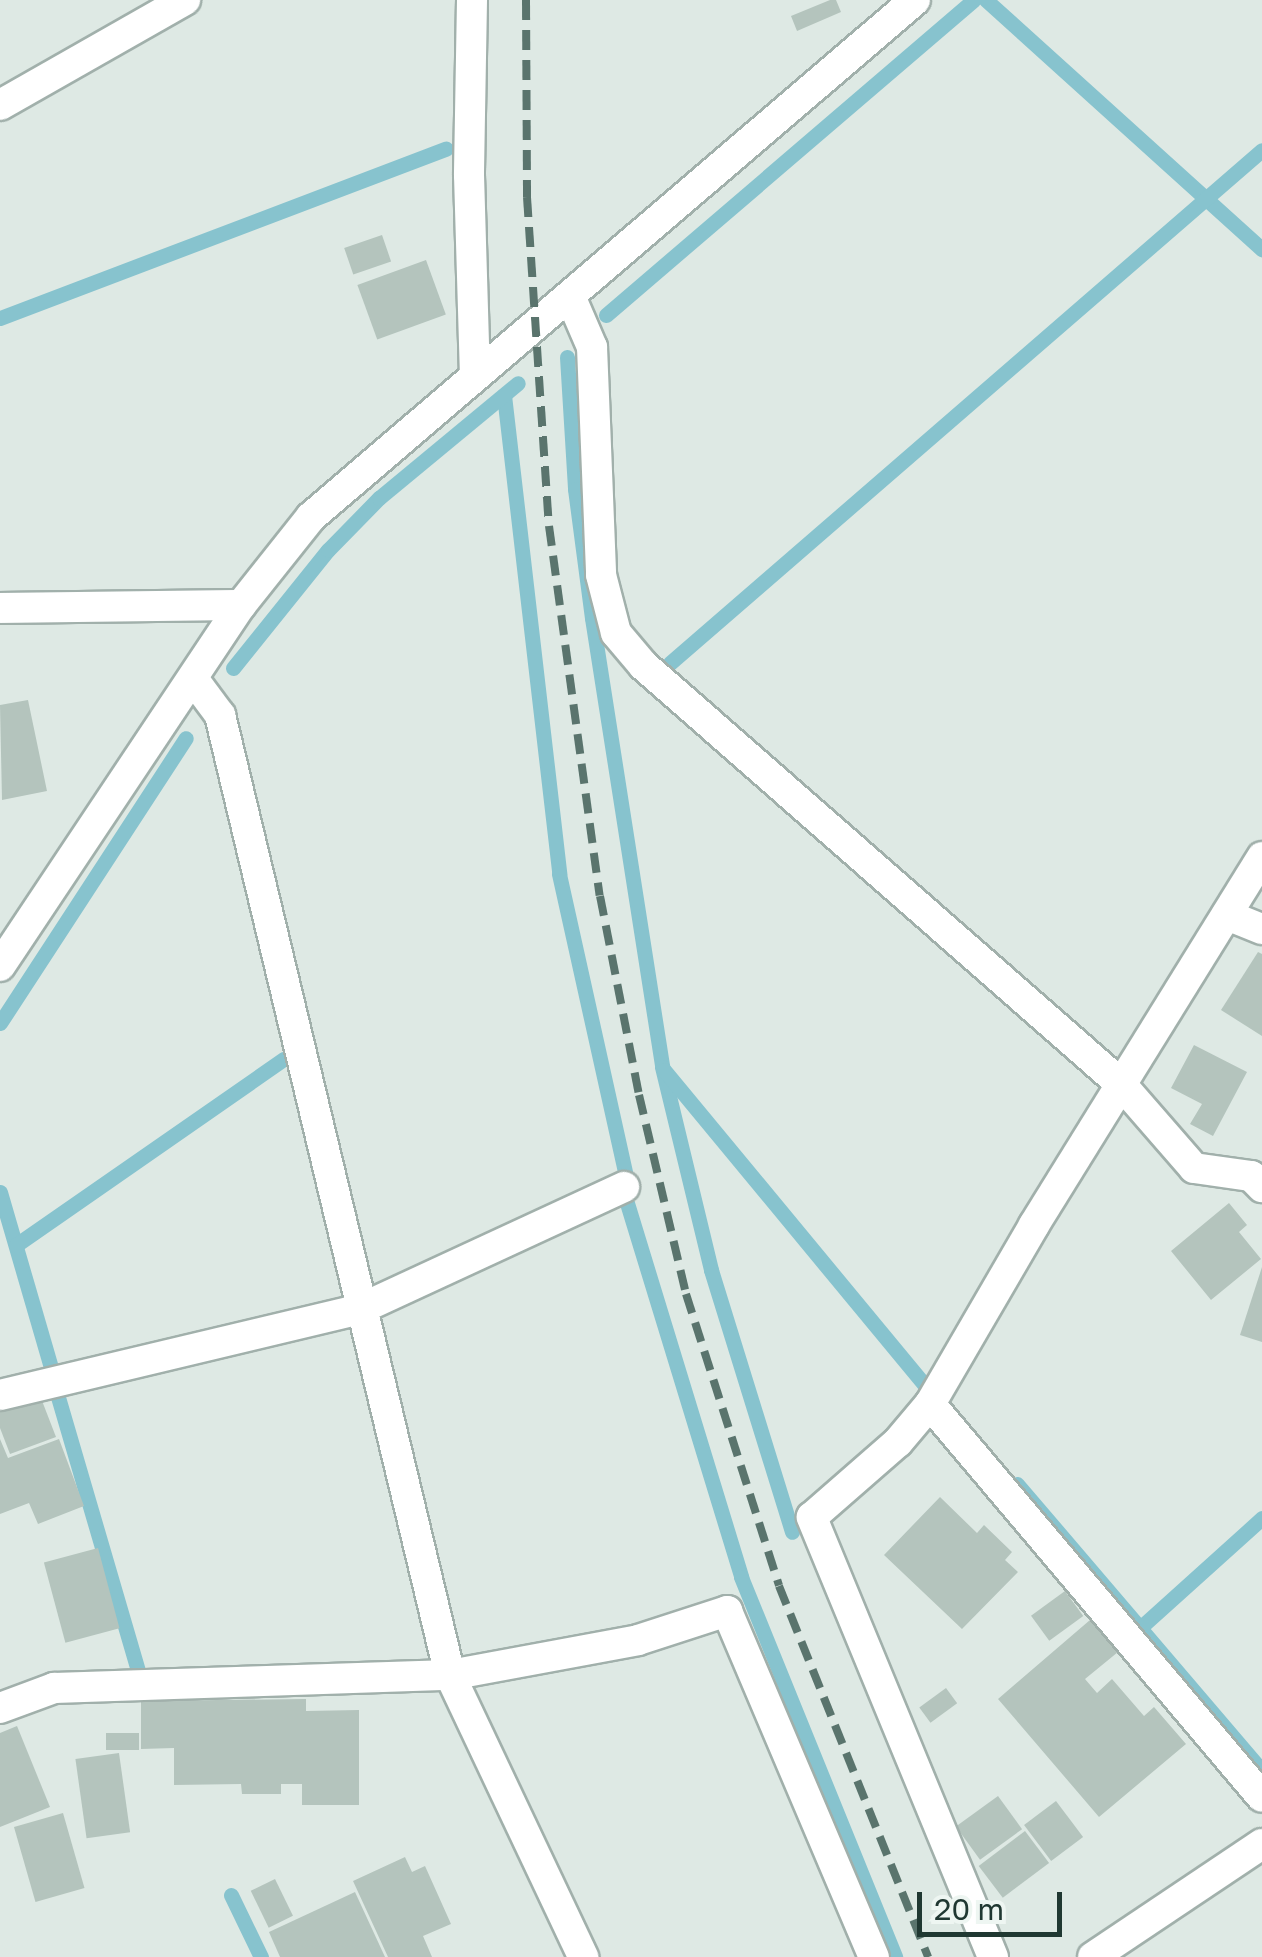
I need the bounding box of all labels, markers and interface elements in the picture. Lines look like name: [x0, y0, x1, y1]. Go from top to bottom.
scale bar: [922, 1872, 1067, 1934]
text: 20 m: [934, 1891, 1004, 1927]

